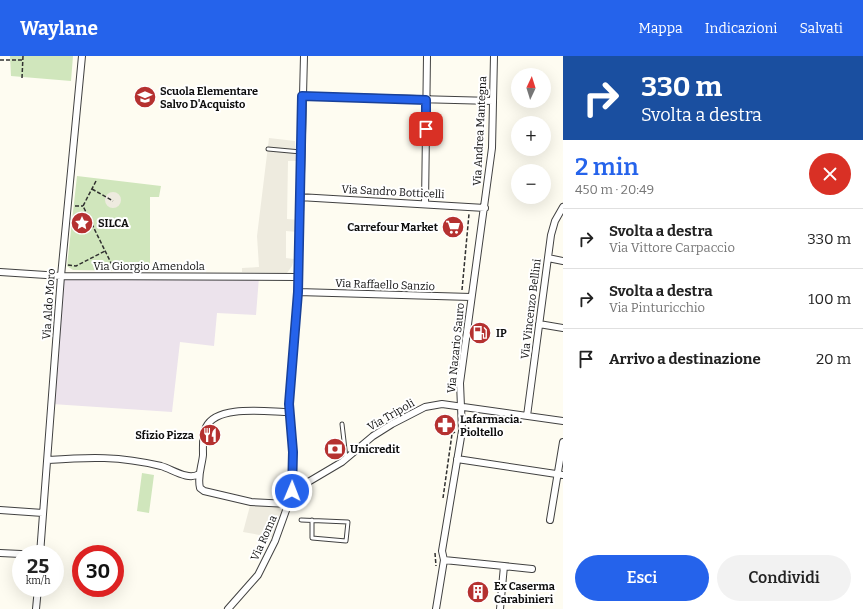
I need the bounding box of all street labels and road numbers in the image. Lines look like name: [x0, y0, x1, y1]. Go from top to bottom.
street label: Via Andrea Mantegna: [471, 76, 489, 186]
street label: Via Sandro Botticelli: [341, 183, 446, 201]
street label: Via Vincenzo Bellini: [518, 257, 544, 360]
street label: Via Giorgio Amendola: [93, 260, 205, 273]
street label: Via Aldo Moro: [40, 268, 58, 340]
street label: Via Raffaello Sanzio: [335, 277, 435, 293]
street label: Via Nazario Sauro: [445, 302, 467, 394]
street label: Via Tripoli: [365, 396, 417, 434]
street label: Via Roma: [248, 513, 280, 563]

